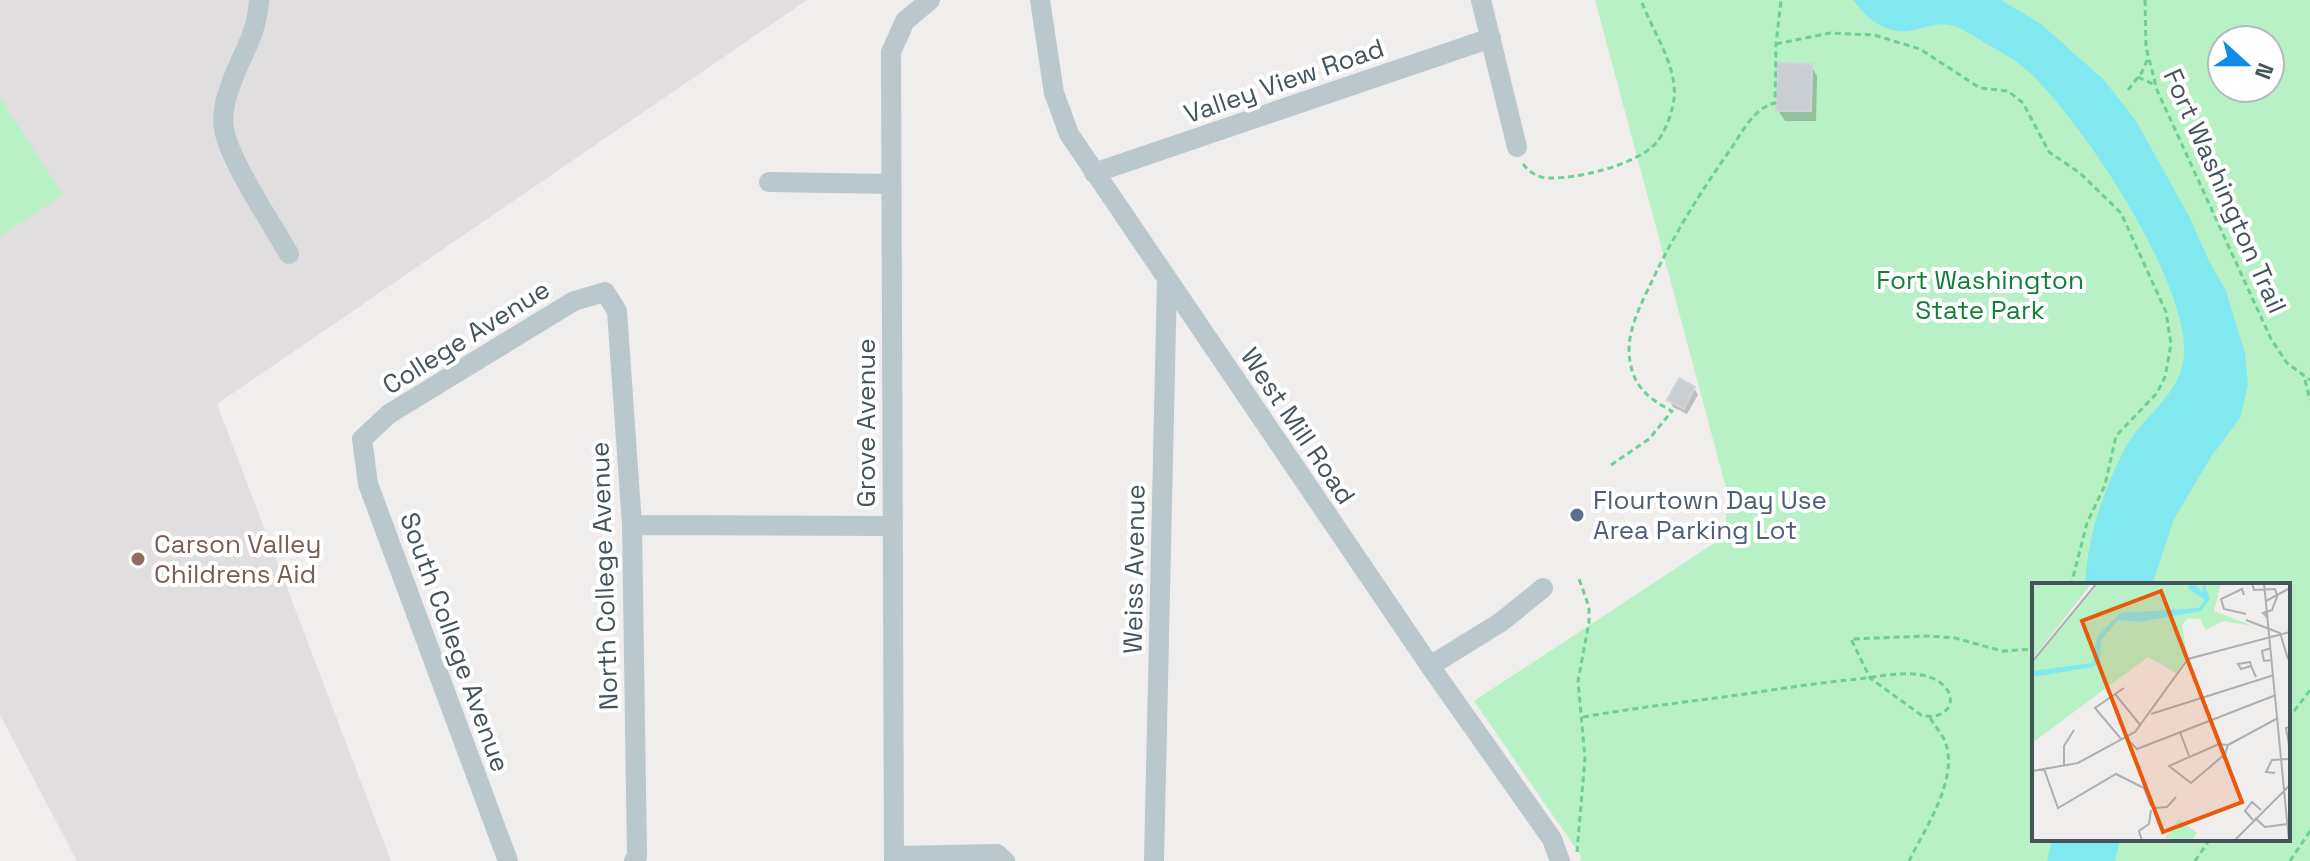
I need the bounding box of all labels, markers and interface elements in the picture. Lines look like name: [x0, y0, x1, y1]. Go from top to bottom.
north arrow: [2206, 24, 2286, 104]
street label: Valley View Road: [1179, 31, 1389, 131]
text: N: [2249, 59, 2280, 83]
street label: Fort Washington Trail: [2156, 63, 2294, 319]
park label: Fort Washington State Park: [1876, 263, 2084, 327]
street label: College Avenue: [376, 272, 556, 402]
street label: Grove Avenue: [849, 338, 883, 508]
street label: West Mill Road: [1233, 341, 1363, 511]
street label: North College Avenue: [582, 441, 626, 711]
place label: Flourtown Day Use Area Parking Lot: [1593, 483, 1827, 547]
street label: Weiss Avenue: [1116, 484, 1152, 654]
marker: Flourtown Day Use Area Parking Lot: [1568, 506, 1586, 524]
street label: South College Avenue: [392, 508, 518, 776]
place label: Carson Valley Childrens Aid: [154, 527, 321, 591]
marker: Carson Valley Childrens Aid: [129, 550, 147, 568]
inset map: [2032, 583, 2290, 841]

